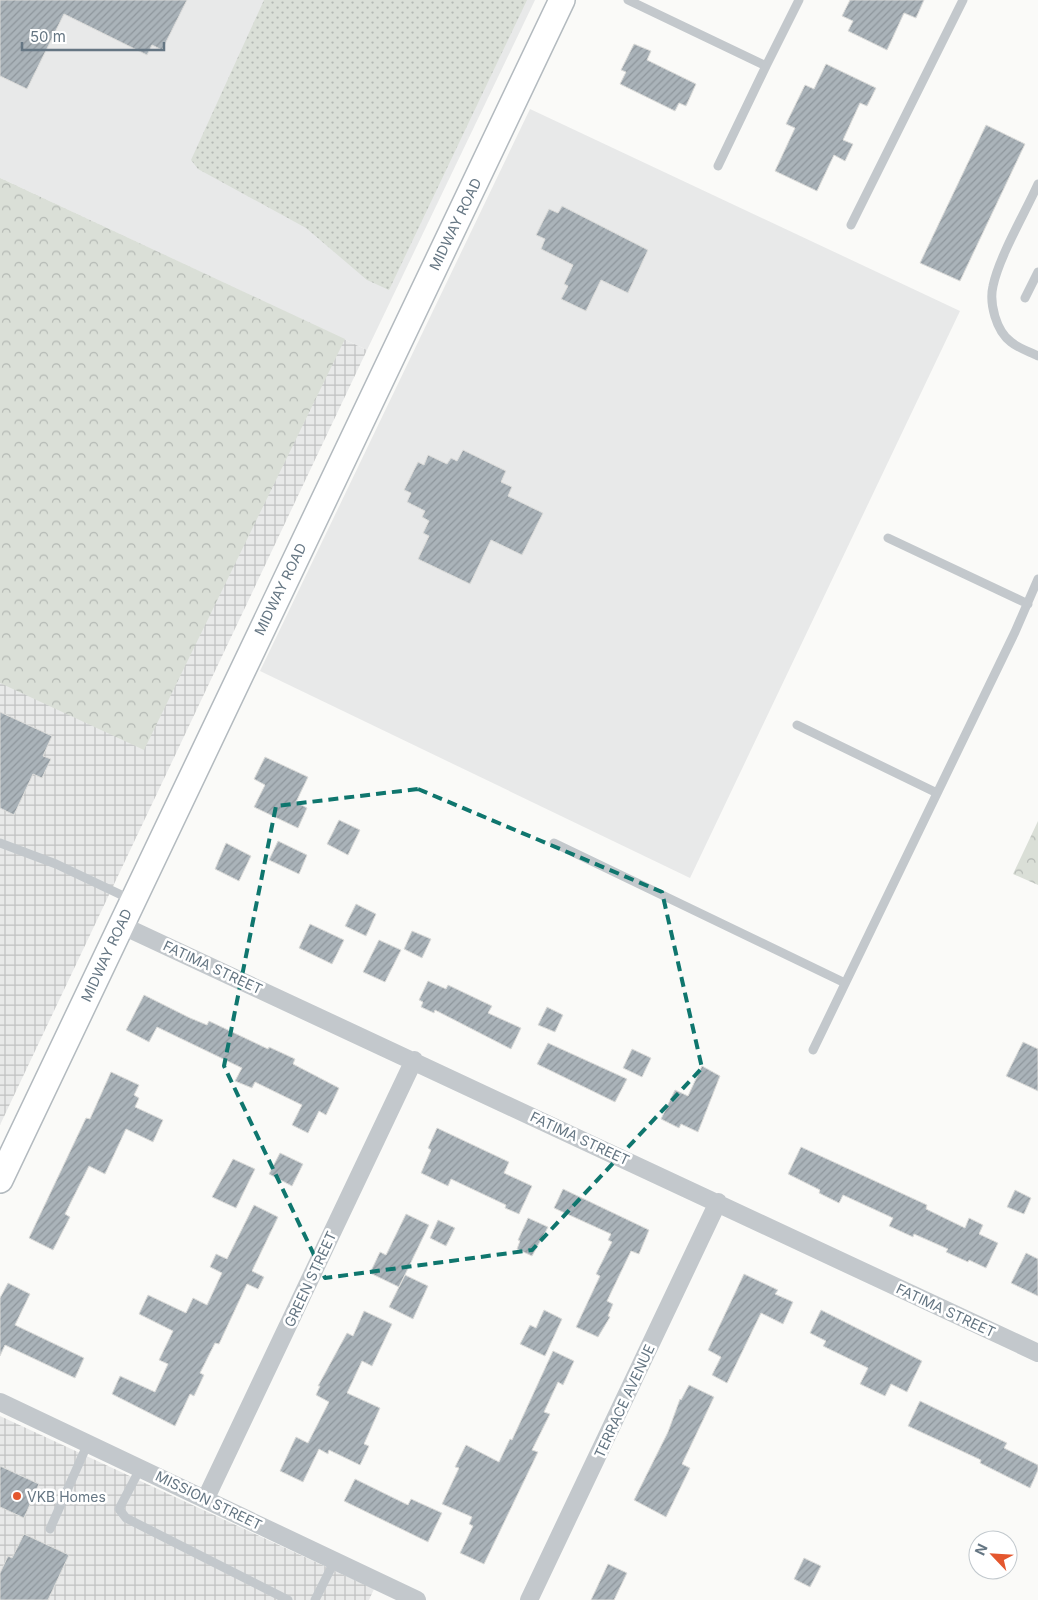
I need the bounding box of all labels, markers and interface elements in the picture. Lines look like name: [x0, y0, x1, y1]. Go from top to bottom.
scale bar: [22, 20, 165, 52]
text: 50 m: [30, 27, 66, 46]
street label: MIDWAY ROAD: [425, 175, 485, 273]
street label: MIDWAY ROAD: [250, 540, 310, 638]
street label: MIDWAY ROAD: [77, 906, 135, 1004]
street label: FATIMA STREET: [161, 937, 265, 997]
street label: FATIMA STREET: [528, 1108, 632, 1168]
street label: GREEN STREET: [280, 1228, 340, 1330]
street label: FATIMA STREET: [894, 1280, 998, 1340]
street label: TERRACE AVENUE: [590, 1341, 658, 1461]
street label: MISSION STREET: [153, 1467, 265, 1533]
place label: VKB Homes: [27, 1488, 106, 1505]
marker: VKB Homes: [11, 1490, 23, 1502]
north arrow: [968, 1530, 1018, 1580]
text: N: [971, 1541, 991, 1558]

